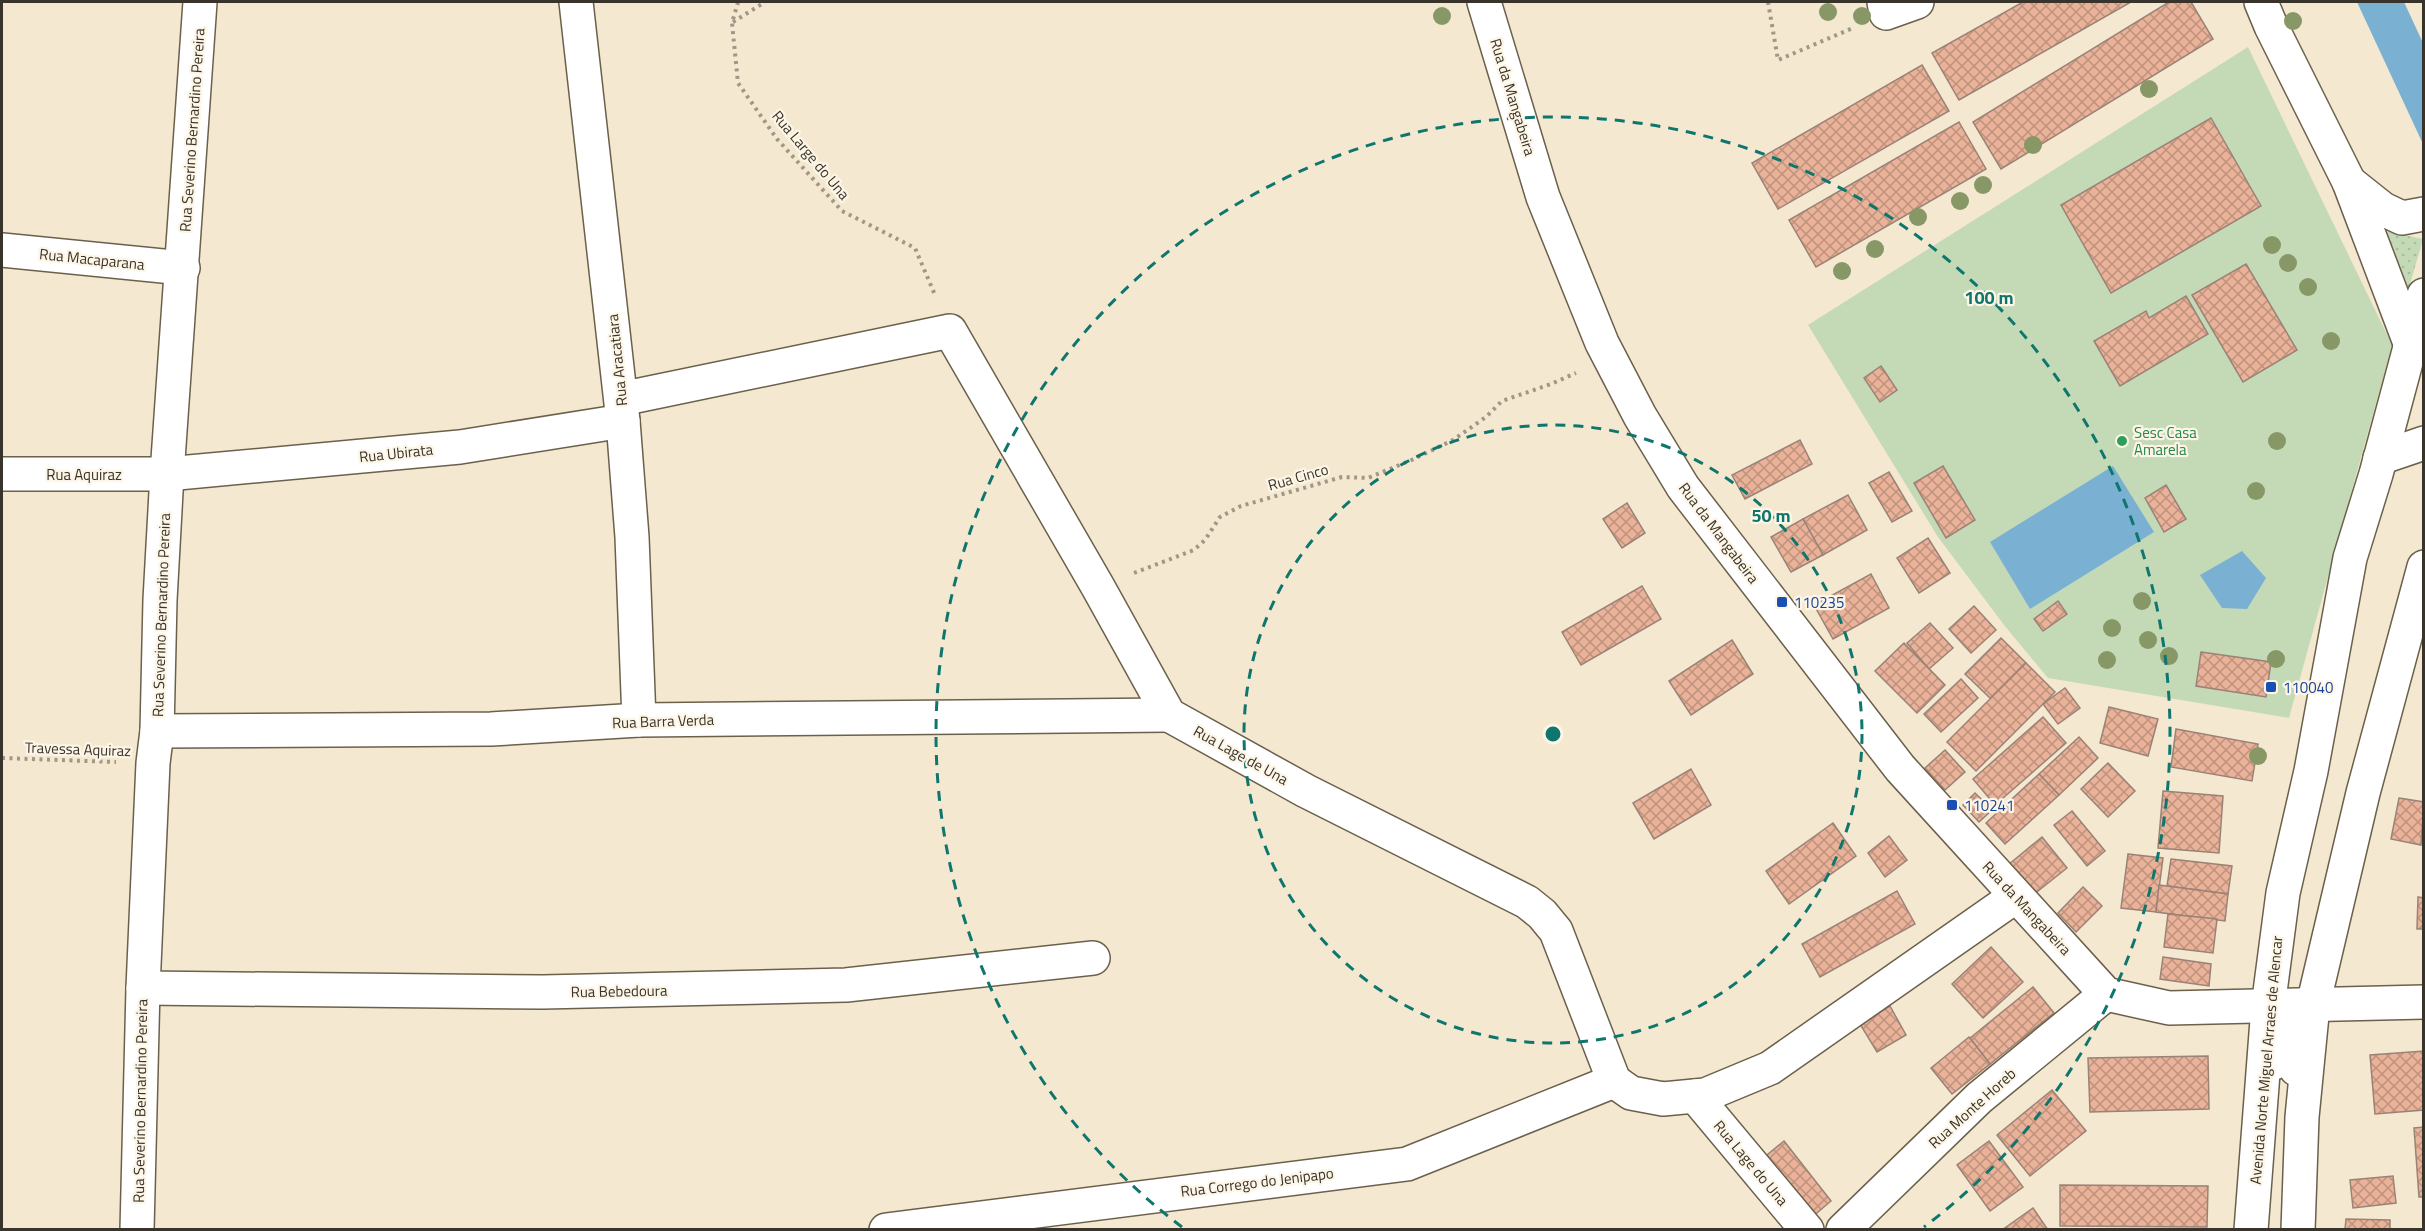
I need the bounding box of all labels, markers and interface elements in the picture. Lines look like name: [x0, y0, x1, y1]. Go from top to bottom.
street label: Rua Severino Bernardino Pereira: [173, 27, 211, 233]
street label: Rua da Mangabeira: [1484, 36, 1542, 159]
street label: Rua Large do Una: [767, 105, 856, 205]
street label: Rua Macaparana: [38, 242, 146, 276]
text: 100 m: [1964, 284, 2014, 311]
street label: Rua Aracatiara: [601, 312, 633, 407]
place label: Sesc Casa Amarela: [2134, 421, 2197, 461]
marker: Sesc Casa Amarela: [2115, 434, 2129, 448]
street label: Rua Ubirata: [358, 438, 435, 468]
street label: Rua Cinco: [1265, 457, 1331, 497]
street label: Rua Aquiraz: [46, 463, 122, 486]
street label: Rua da Mangabeira: [1673, 478, 1765, 589]
text: 50 m: [1751, 502, 1791, 529]
street label: Rua Severino Bernardino Pereira: [146, 512, 176, 717]
place label: 110235: [1794, 591, 1844, 614]
marker: 110235: [1775, 595, 1789, 609]
place label: 110040: [2283, 676, 2333, 699]
marker: 110040: [2264, 680, 2278, 694]
street label: Rua Barra Verda: [612, 708, 715, 734]
street label: Rua Lage de Una: [1189, 719, 1293, 791]
centre of rings: [1543, 724, 1563, 744]
street label: Travessa Aquiraz: [25, 736, 132, 762]
place label: 110241: [1964, 794, 2014, 817]
marker: 110241: [1945, 798, 1959, 812]
street label: Rua da Mangabeira: [1977, 856, 2077, 961]
street label: Avenida Norte Miguel Arraes de Alencar: [2244, 935, 2288, 1185]
street label: Rua Bebedoura: [570, 979, 668, 1003]
street label: Rua Severino Bernardino Pereira: [127, 998, 153, 1203]
street label: Rua Monte Horeb: [1923, 1062, 2021, 1154]
street label: Rua Lage do Una: [1708, 1115, 1794, 1211]
street label: Rua Corrego do Jenipapo: [1179, 1161, 1335, 1203]

